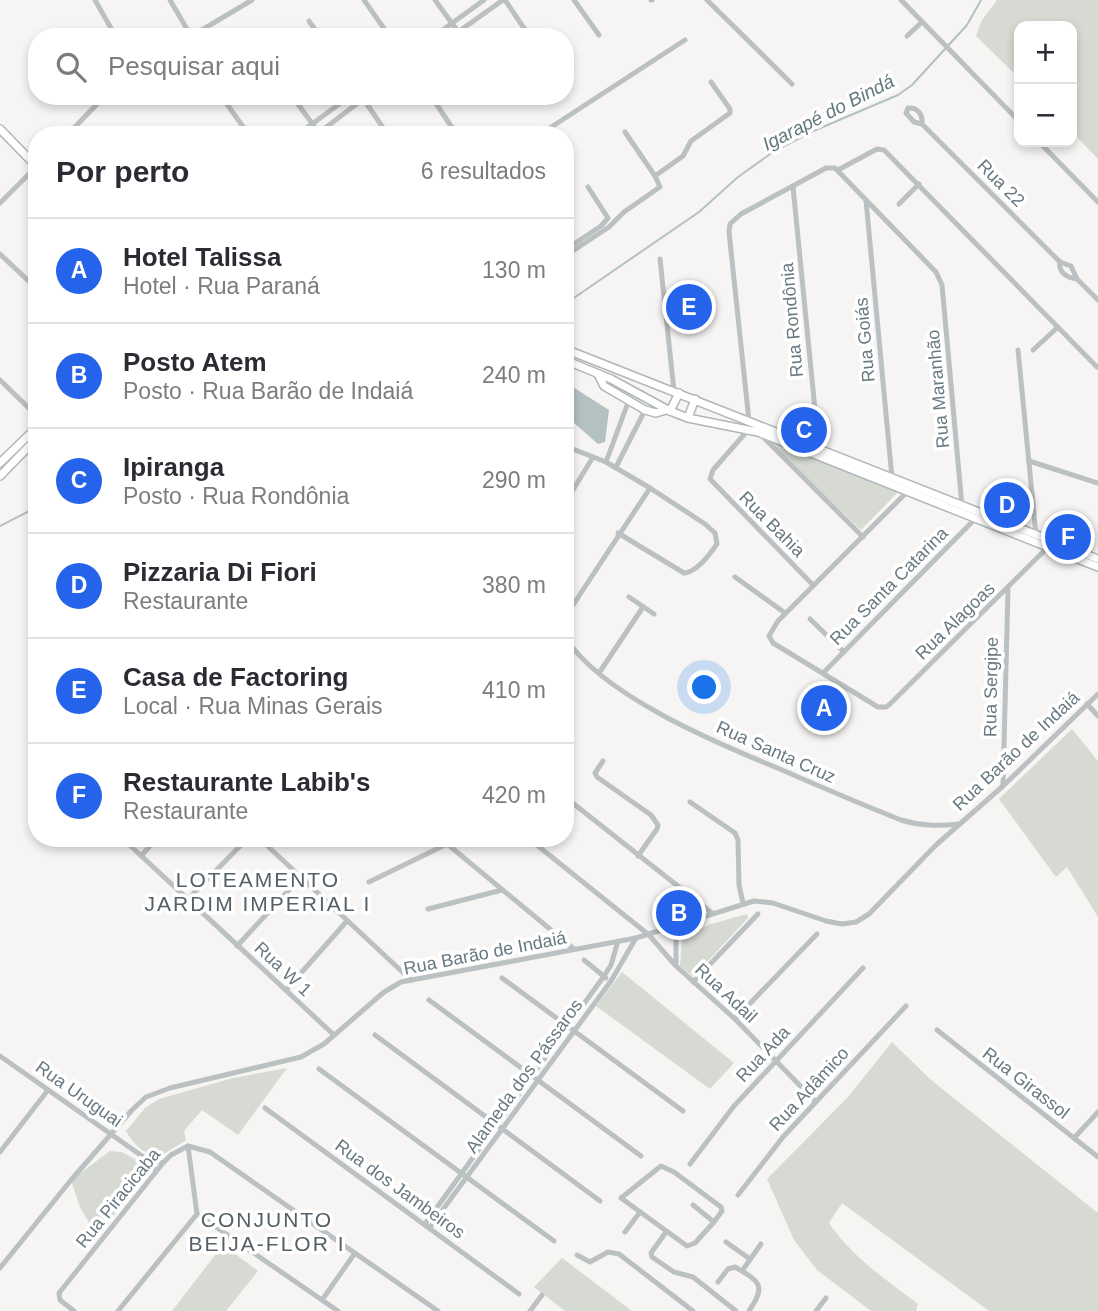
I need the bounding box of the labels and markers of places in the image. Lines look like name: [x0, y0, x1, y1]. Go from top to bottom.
pin: E: [666, 281, 712, 333]
pin: C: [781, 404, 827, 456]
pin: D: [984, 479, 1030, 531]
pin: F: [1045, 511, 1091, 563]
pin: A: [801, 682, 847, 734]
pin: B: [656, 887, 702, 939]

